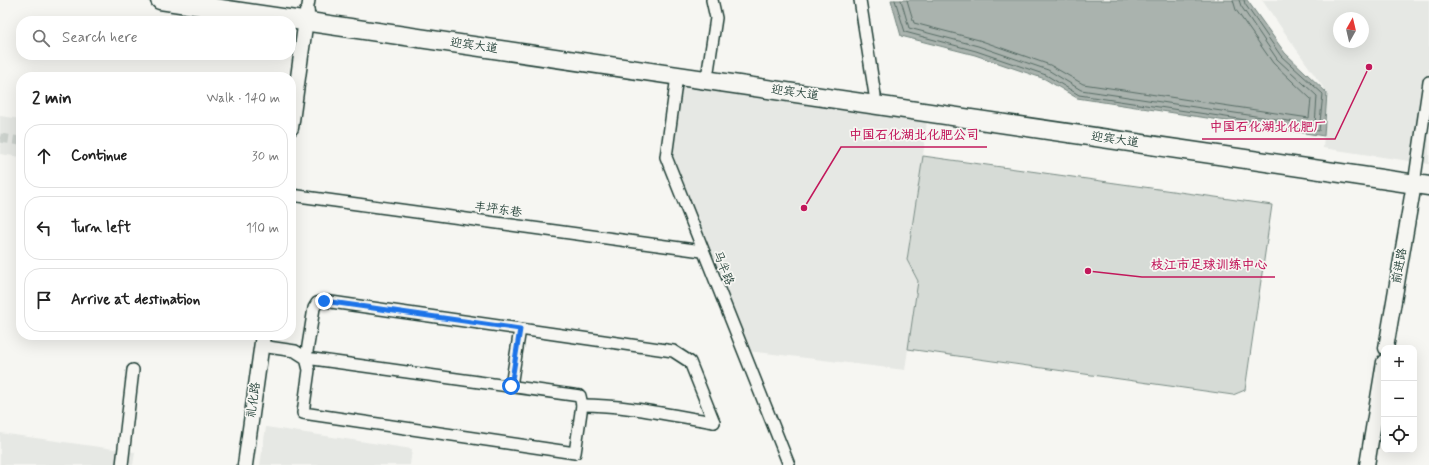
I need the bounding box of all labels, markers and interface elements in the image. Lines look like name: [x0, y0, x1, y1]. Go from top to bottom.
north arrow: [1333, 12, 1369, 48]
search box: [16, 16, 296, 60]
icon: search: [30, 27, 52, 49]
text: Search here: [62, 28, 138, 48]
street label: 迎宾大道: [449, 35, 499, 57]
street label: 迎宾大道: [770, 82, 820, 104]
text: 2 min: [32, 87, 72, 109]
text: Walk · 140 m: [207, 90, 280, 107]
callout: 中国石化湖北化肥厂: [1202, 114, 1335, 139]
text: 中国石化湖北化肥厂: [1209, 119, 1327, 136]
callout: 中国石化湖北化肥公司: [841, 122, 987, 147]
text: 中国石化湖北化肥公司: [849, 127, 979, 144]
street label: 迎宾大道: [1090, 129, 1140, 151]
icon: ahead: [33, 145, 55, 167]
text: Continue: [71, 146, 127, 166]
text: 30 m: [252, 148, 279, 165]
street label: 丰坪东巷: [473, 199, 523, 221]
icon: left: [33, 217, 55, 239]
text: Turn left: [71, 218, 131, 238]
text: 110 m: [246, 220, 279, 237]
street label: 前进路: [1389, 247, 1411, 285]
street label: 马半路: [709, 248, 737, 288]
callout: 枝江市足球训练中心: [1142, 252, 1275, 277]
text: 枝江市足球训练中心: [1150, 257, 1268, 274]
icon: arrive: [33, 289, 55, 311]
text: Arrive at destination: [71, 290, 200, 310]
route end: [315, 292, 333, 310]
map controls: [1381, 345, 1417, 453]
button: +: [1381, 345, 1417, 381]
route start: [502, 377, 520, 395]
street label: 礼化路: [244, 381, 264, 419]
button: −: [1381, 381, 1417, 417]
button: locate: [1381, 417, 1417, 453]

